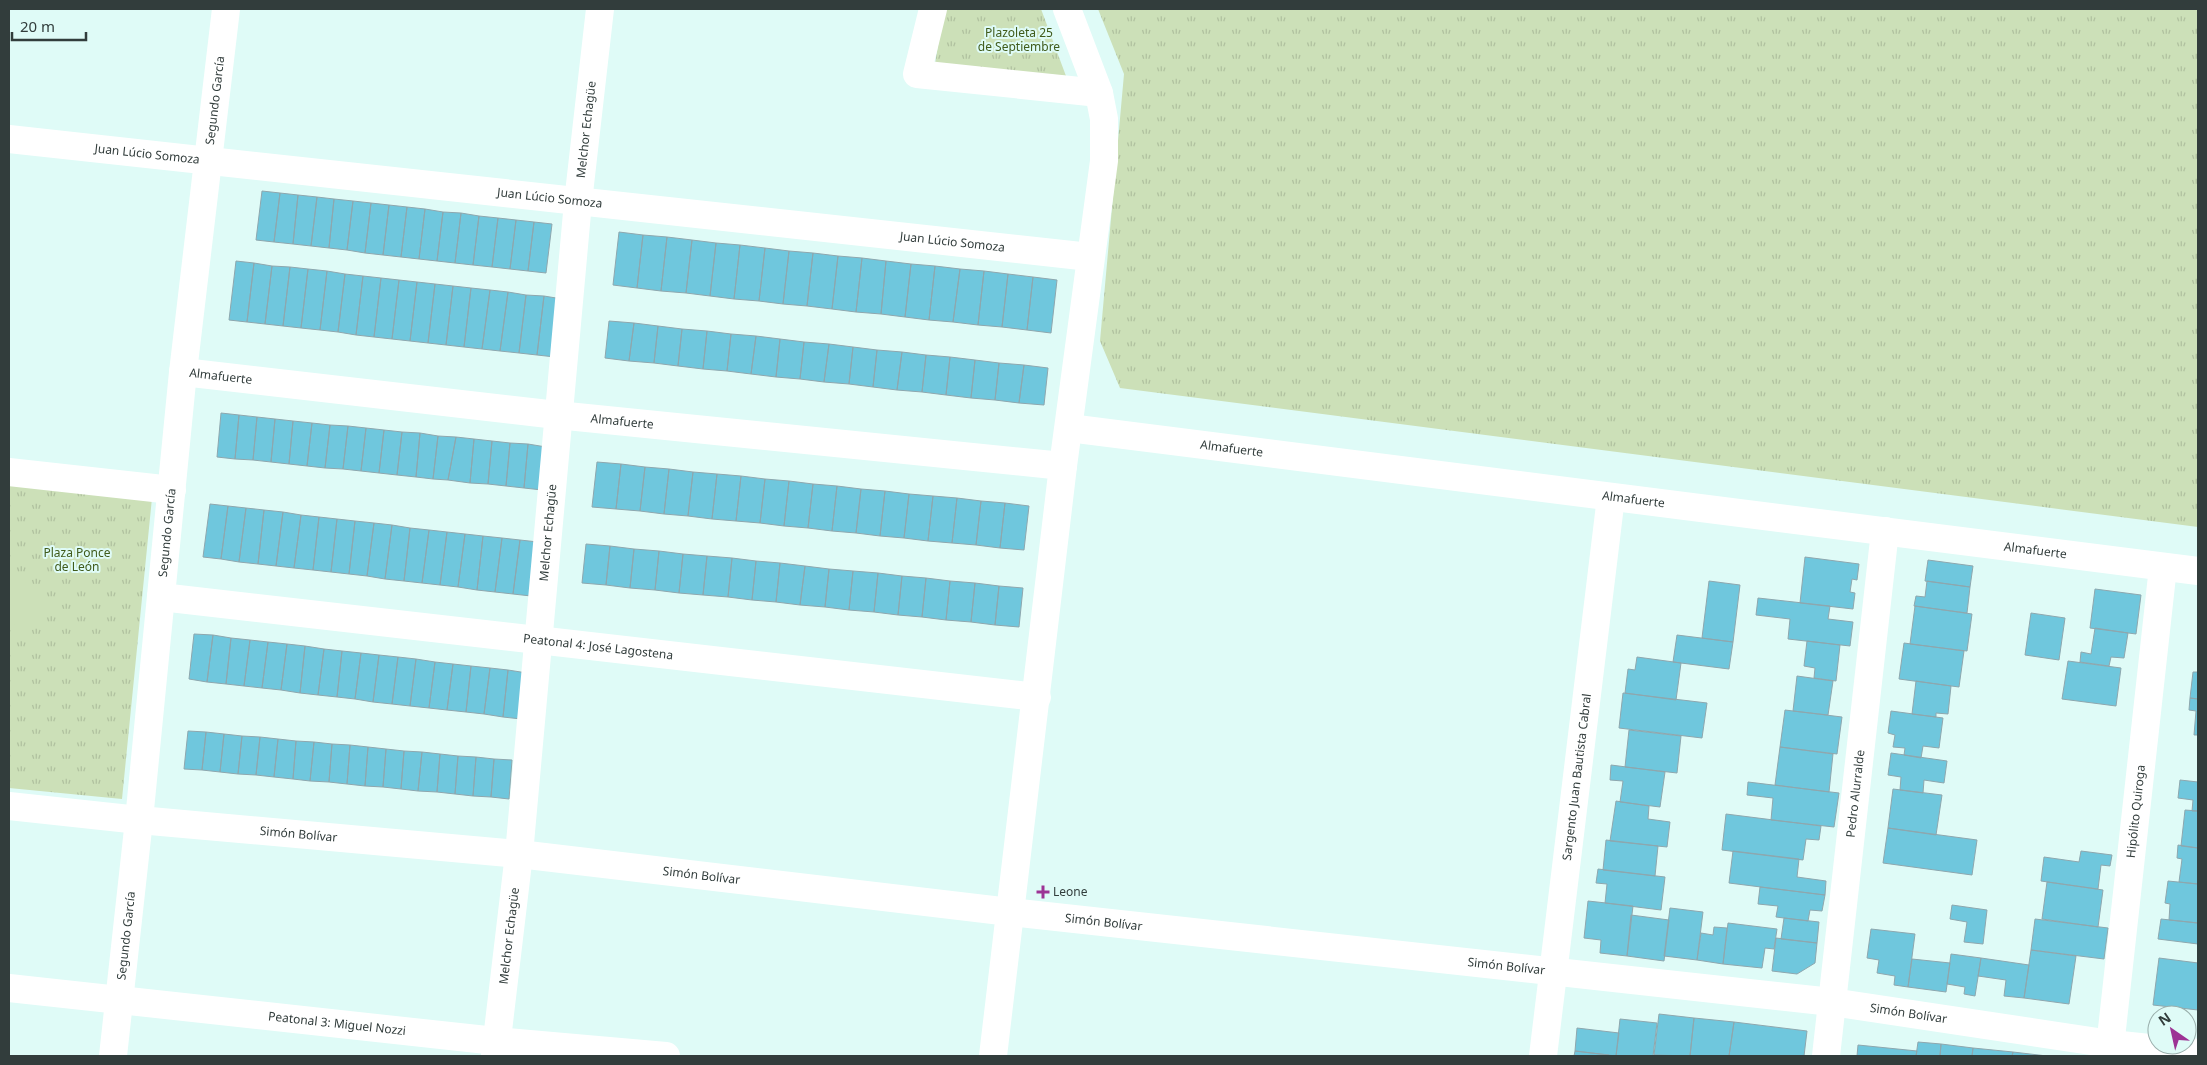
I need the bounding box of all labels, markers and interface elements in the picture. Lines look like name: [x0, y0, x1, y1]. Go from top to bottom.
scale bar: [12, 10, 86, 42]
text: 20 m: [20, 16, 55, 36]
park label: Plazoleta 25 de Septiembre: [978, 24, 1060, 55]
street label: Segundo García: [201, 55, 228, 146]
street label: Melchor Echagüe: [572, 80, 600, 179]
street label: Juan Lúcio Somoza: [93, 139, 201, 168]
street label: Juan Lúcio Somoza: [495, 183, 603, 212]
street label: Juan Lúcio Somoza: [898, 227, 1006, 256]
street label: Almafuerte: [188, 364, 253, 388]
street label: Almafuerte: [590, 409, 655, 433]
street label: Almafuerte: [1199, 436, 1264, 461]
street label: Melchor Echagüe: [535, 483, 560, 582]
street label: Almafuerte: [1601, 487, 1666, 511]
street label: Segundo García: [154, 488, 180, 578]
street label: Almafuerte: [2003, 537, 2068, 562]
park label: Plaza Ponce de León: [43, 544, 111, 575]
street label: Peatonal 4: José Lagostena: [522, 629, 674, 663]
street label: Sargento Juan Bautista Cabral: [1558, 693, 1595, 861]
street label: Pedro Alurralde: [1842, 748, 1868, 838]
street label: Hipólito Quiroga: [2122, 764, 2149, 859]
street label: Simón Bolívar: [259, 822, 338, 846]
street label: Simón Bolívar: [662, 862, 741, 888]
place label: Leone: [1053, 883, 1088, 900]
street label: Melchor Echagüe: [495, 886, 523, 985]
marker: Leone: [1037, 886, 1049, 898]
street label: Segundo García: [112, 890, 139, 981]
street label: Simón Bolívar: [1064, 909, 1143, 934]
street label: Simón Bolívar: [1467, 953, 1546, 979]
street label: Simón Bolívar: [1869, 999, 1948, 1027]
north arrow: [2147, 1005, 2197, 1055]
street label: Peatonal 3: Miguel Nozzi: [267, 1007, 407, 1039]
text: N: [2154, 1008, 2174, 1030]

